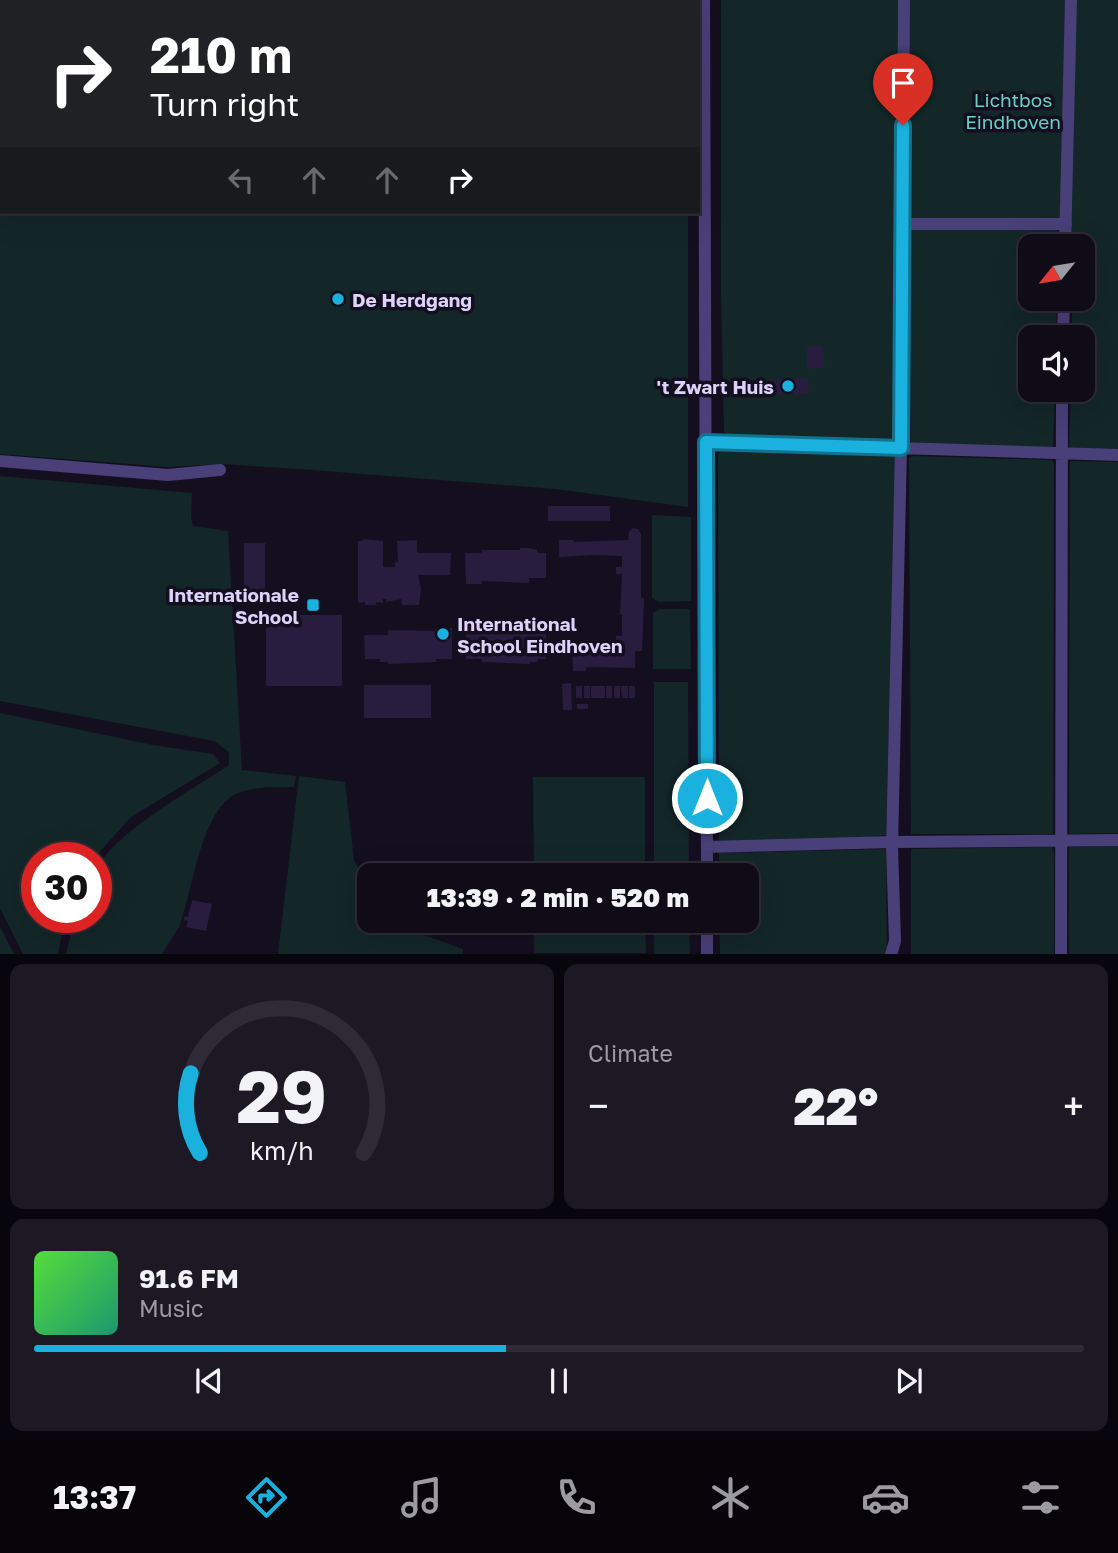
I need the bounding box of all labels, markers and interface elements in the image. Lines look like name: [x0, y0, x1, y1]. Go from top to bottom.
text: 210 m: [150, 25, 292, 84]
icon: right: [35, 28, 126, 119]
pin: [873, 53, 933, 125]
icon: arrive: [884, 64, 922, 102]
text: Turn right: [150, 85, 299, 123]
park label: Lichtbos Eindhoven: [965, 88, 1061, 133]
icon: left: [222, 161, 260, 199]
icon: ahead: [295, 161, 333, 199]
icon: ahead: [368, 161, 406, 199]
icon: right: [441, 161, 479, 199]
north arrow: [1018, 234, 1096, 312]
map controls: [1018, 234, 1095, 402]
place label: De Herdgang: [352, 288, 472, 311]
marker: De Herdgang: [330, 291, 346, 307]
button: sound: [1018, 325, 1095, 402]
place label: 't Zwart Huis: [657, 375, 774, 398]
marker: 't Zwart Huis: [780, 378, 796, 394]
place label: Internationale School: [168, 583, 299, 628]
marker: Internationale School: [305, 597, 321, 613]
place label: International School Eindhoven: [457, 612, 623, 657]
marker: International School Eindhoven: [435, 626, 451, 642]
position arrow: [670, 761, 744, 835]
speed limit sign: 30: [21, 842, 112, 933]
text: 13:39 · 2 min · 520 m: [427, 882, 689, 913]
text: Climate: [588, 1039, 673, 1067]
text: 29: [237, 1052, 327, 1139]
text: 22°: [794, 1074, 878, 1136]
text: −: [588, 1083, 609, 1128]
text: +: [1063, 1083, 1084, 1128]
text: km/h: [250, 1134, 314, 1165]
text: 91.6 FM: [139, 1263, 239, 1294]
text: Music: [139, 1294, 204, 1322]
icon: previous: [190, 1362, 228, 1400]
icon: pause: [540, 1362, 578, 1400]
icon: next: [890, 1362, 928, 1400]
icon: directions: [242, 1473, 291, 1522]
icon: music: [397, 1473, 446, 1522]
icon: phone: [552, 1473, 601, 1522]
icon: climate: [706, 1473, 755, 1522]
icon: car: [861, 1473, 910, 1522]
icon: filters: [1016, 1473, 1065, 1522]
text: 13:37: [53, 1478, 136, 1516]

